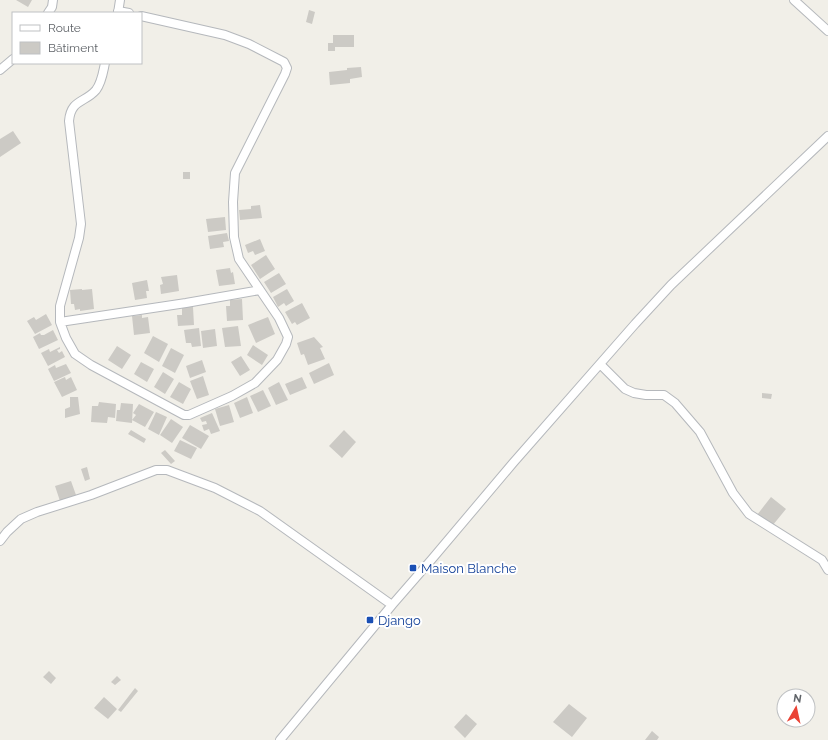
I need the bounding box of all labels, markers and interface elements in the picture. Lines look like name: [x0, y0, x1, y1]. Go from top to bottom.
legend: [12, 12, 142, 64]
text: Route: [48, 21, 81, 35]
text: Bâtiment: [48, 41, 98, 55]
place label: Maison Blanche: [421, 561, 517, 576]
marker: Maison Blanche: [408, 563, 418, 573]
place label: Django: [378, 613, 421, 628]
marker: Django: [365, 615, 375, 625]
north arrow: [776, 688, 816, 728]
text: N: [792, 692, 803, 706]

